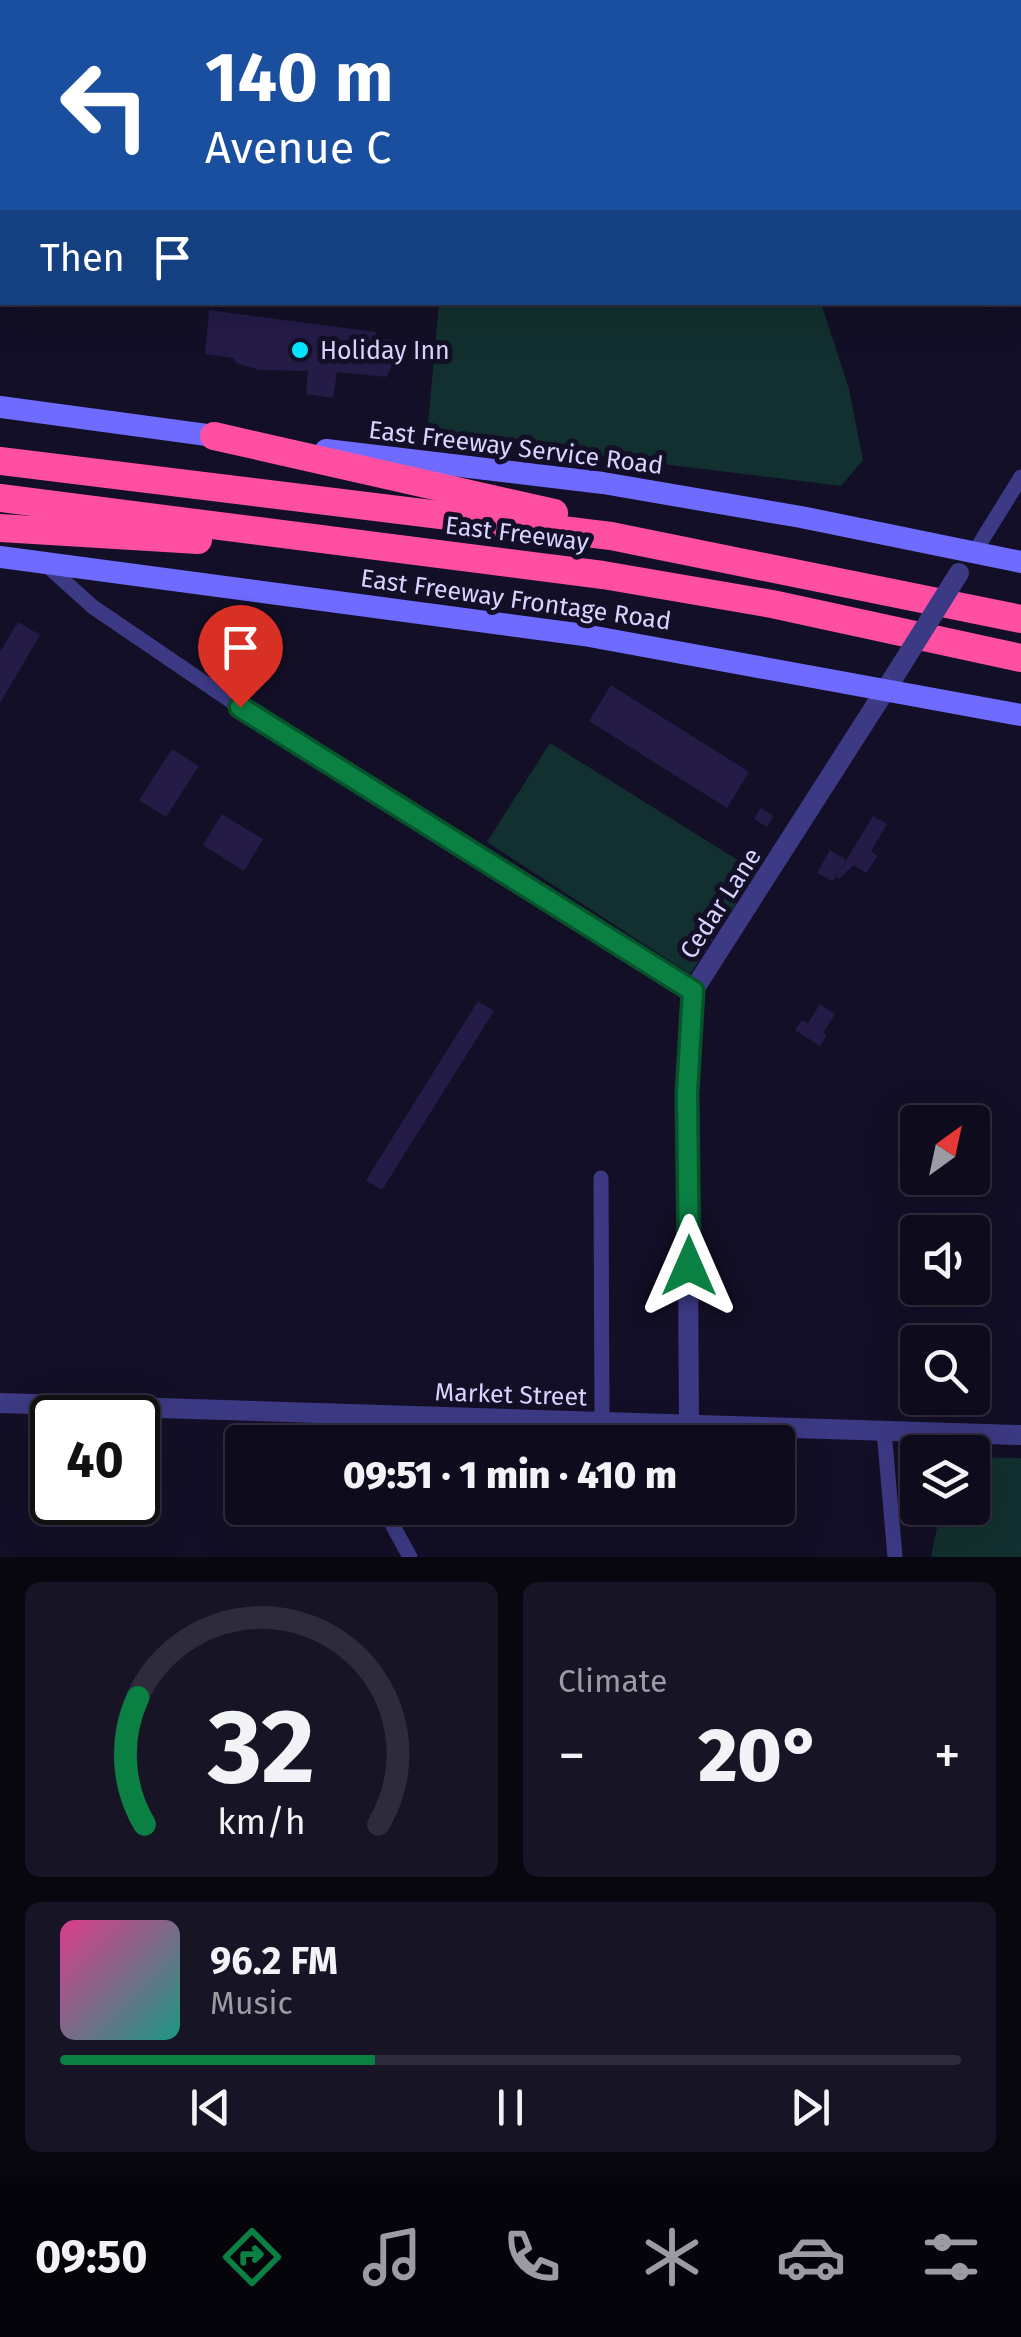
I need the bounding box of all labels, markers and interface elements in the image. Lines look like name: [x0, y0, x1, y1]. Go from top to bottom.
text: 140 m: [205, 36, 394, 120]
icon: left: [40, 40, 170, 170]
text: Avenue C: [205, 121, 391, 175]
icon: arrive: [145, 230, 200, 285]
text: Then: [40, 235, 125, 281]
place label: Holiday Inn: [320, 336, 450, 366]
marker: Holiday Inn: [289, 339, 311, 361]
street label: East Freeway Service Road: [367, 415, 665, 481]
street label: East Freeway: [443, 510, 591, 558]
street label: East Freeway Frontage Road: [359, 563, 673, 637]
pin: [198, 605, 283, 708]
icon: arrive: [213, 620, 268, 675]
street label: Cedar Lane: [674, 843, 768, 965]
north arrow: [900, 1105, 990, 1195]
map controls: [900, 1105, 990, 1525]
position arrow: [637, 1214, 741, 1318]
button: sound: [900, 1215, 990, 1305]
button: search: [900, 1325, 990, 1415]
street label: Market Street: [434, 1377, 589, 1413]
speed limit sign: 40: [30, 1395, 160, 1525]
button: layers: [900, 1435, 990, 1525]
text: 09:51 · 1 min · 410 m: [343, 1452, 677, 1498]
text: Climate: [558, 1662, 667, 1700]
text: 32: [207, 1685, 315, 1810]
text: 20°: [698, 1711, 821, 1801]
text: −: [558, 1723, 586, 1789]
text: +: [934, 1723, 961, 1789]
text: km/h: [217, 1801, 306, 1843]
text: 96.2 FM: [210, 1938, 338, 1984]
text: Music: [210, 1984, 293, 2022]
icon: previous: [183, 2080, 238, 2135]
icon: pause: [483, 2080, 538, 2135]
icon: next: [783, 2080, 838, 2135]
icon: directions: [217, 2222, 287, 2292]
icon: music: [357, 2222, 427, 2292]
icon: phone: [497, 2222, 567, 2292]
icon: climate: [637, 2222, 707, 2292]
icon: car: [776, 2222, 846, 2292]
icon: filters: [916, 2222, 986, 2292]
text: 09:50: [35, 2230, 148, 2284]

